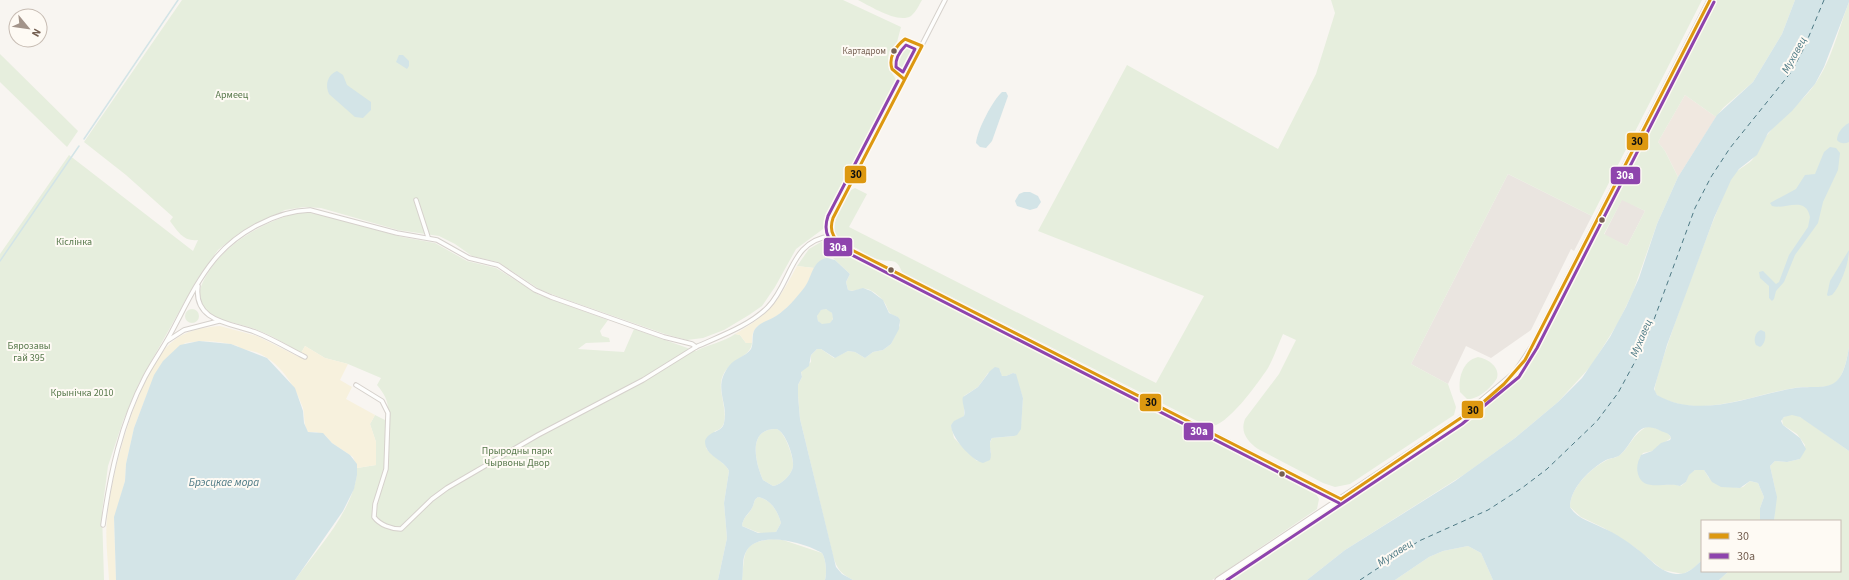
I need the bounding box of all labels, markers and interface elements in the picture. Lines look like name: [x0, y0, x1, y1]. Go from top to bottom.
north arrow: [8, 8, 48, 48]
text: N: [28, 26, 45, 39]
water label: Мухавец: [1778, 34, 1810, 76]
place label: Картадром: [842, 45, 886, 58]
marker: Картадром: [889, 46, 899, 56]
park label: Армеец: [216, 88, 249, 102]
line badge: 30: [1626, 132, 1649, 151]
text: 30: [1631, 134, 1643, 149]
line badge: 30: [844, 165, 867, 184]
line badge: 30а: [1610, 166, 1641, 185]
text: 30: [850, 167, 862, 182]
text: 30а: [1616, 168, 1634, 183]
unlabelled marker: [1597, 215, 1607, 225]
park label: Кіслінка: [56, 235, 92, 249]
line badge: 30а: [823, 237, 853, 257]
text: 30а: [829, 240, 847, 255]
unlabelled marker: [886, 265, 896, 275]
water label: Мухавец: [1626, 317, 1656, 359]
park label: Бярозавы гай 395: [7, 339, 51, 365]
park label: Крынічка 2010: [50, 386, 114, 400]
line badge: 30: [1139, 393, 1162, 412]
text: 30: [1145, 395, 1157, 410]
line badge: 30: [1461, 400, 1484, 419]
text: 30: [1467, 403, 1479, 418]
line badge: 30а: [1183, 422, 1214, 441]
text: 30а: [1190, 424, 1208, 439]
park label: Прыродны парк Чырвоны Двор: [482, 444, 552, 470]
unlabelled marker: [1277, 469, 1287, 479]
water label: Брэсцкае мора: [189, 475, 259, 490]
legend: [1701, 520, 1841, 572]
text: 30: [1737, 528, 1749, 545]
water label: Мухавец: [1374, 536, 1416, 570]
text: 30а: [1737, 548, 1755, 565]

